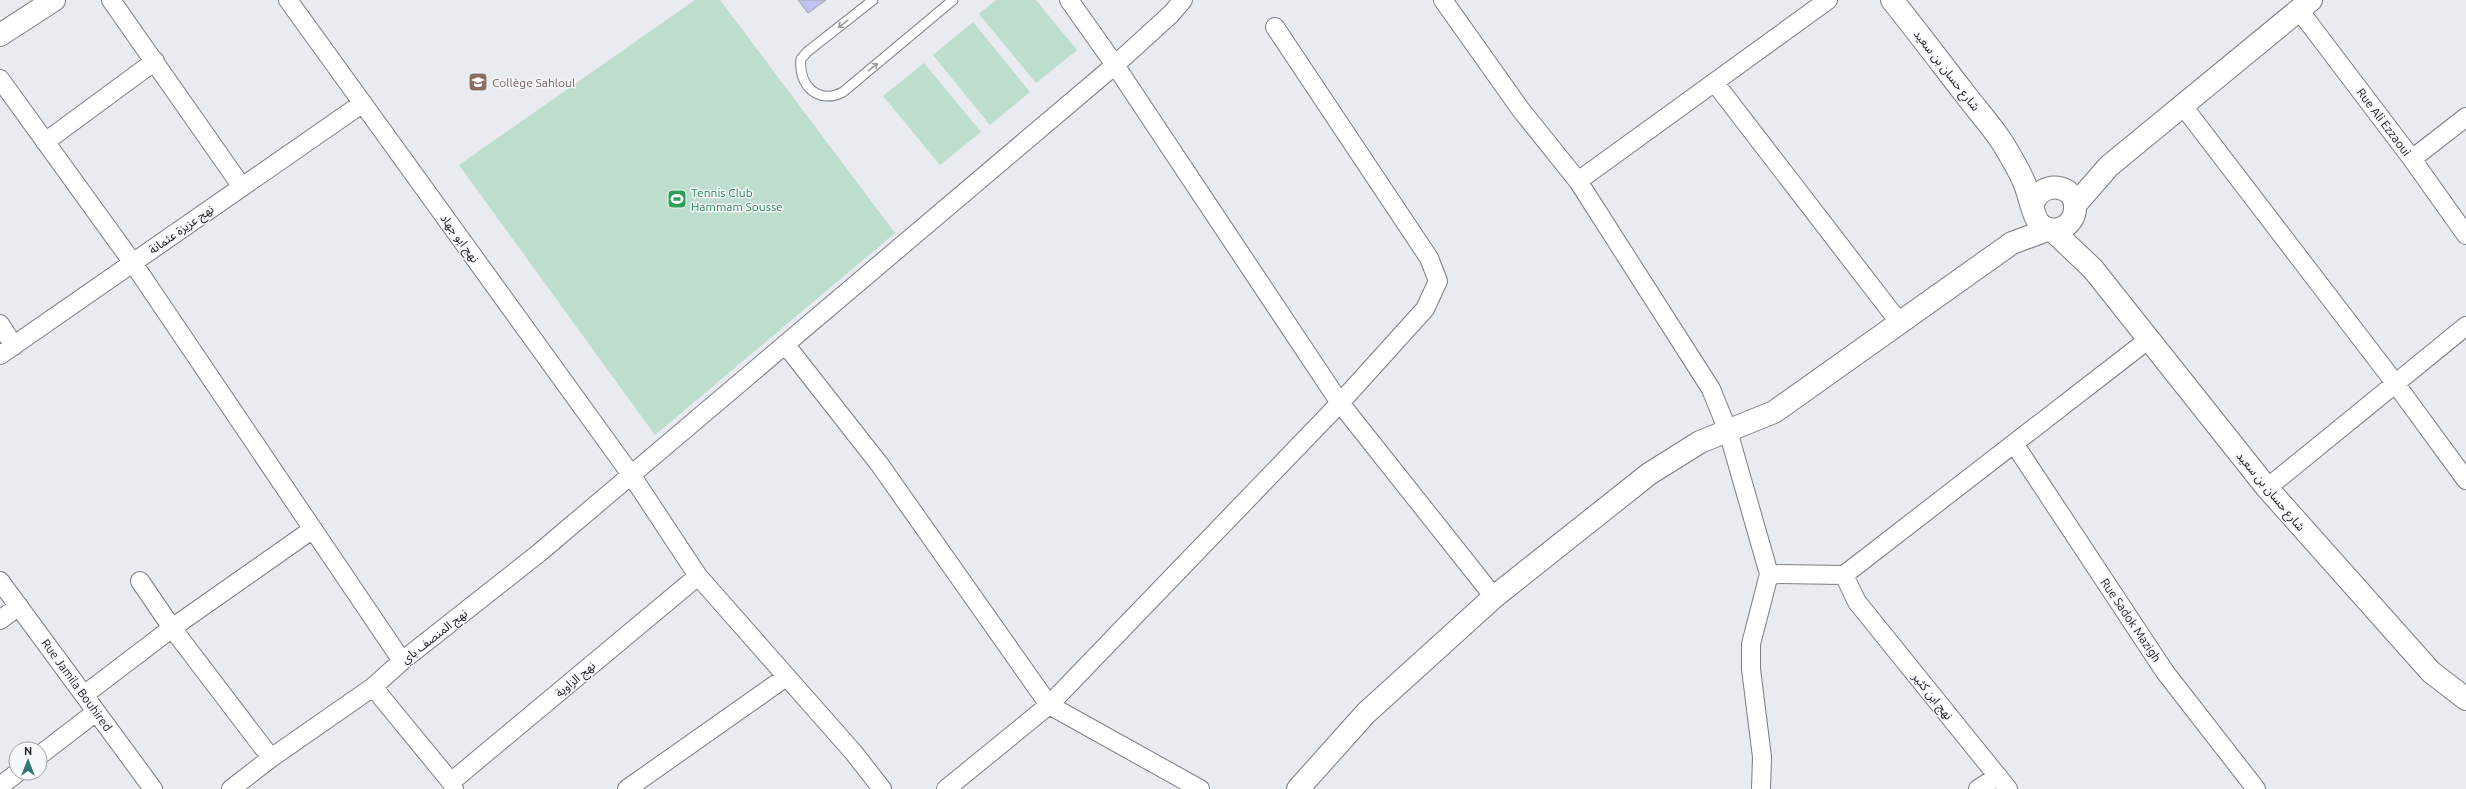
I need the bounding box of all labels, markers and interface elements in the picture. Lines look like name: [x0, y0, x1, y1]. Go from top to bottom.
one-way arrow: [837, 20, 848, 28]
street label: شارع حسان بن سعيد: [1909, 27, 1983, 115]
one-way arrow: [867, 62, 878, 71]
school or university icon: Collège Sahloul: [467, 71, 489, 93]
place label: Collège Sahloul: [492, 76, 575, 89]
street label: Rue Ali Ezzaoui: [2354, 86, 2414, 158]
place label: Tennis Club Hammam Sousse: [691, 186, 783, 213]
sports icon: Tennis Club Hammam Sousse: [666, 188, 688, 210]
street label: نهج عزيزة عثمانة: [146, 202, 217, 259]
street label: نهج ابو جهاد: [436, 211, 482, 267]
street label: شارع حسان بن سعيد: [2232, 449, 2308, 535]
street label: Rue Sadok Mazigh: [2098, 576, 2164, 664]
street label: نهج المنصف باي: [398, 606, 472, 669]
street label: Rue Jamila Bouhired: [39, 636, 115, 734]
street label: نهج الزاوية: [552, 659, 599, 702]
street label: نهج ابن كثير: [1907, 669, 1956, 724]
north arrow: [8, 741, 48, 781]
text: N: [24, 745, 32, 757]

